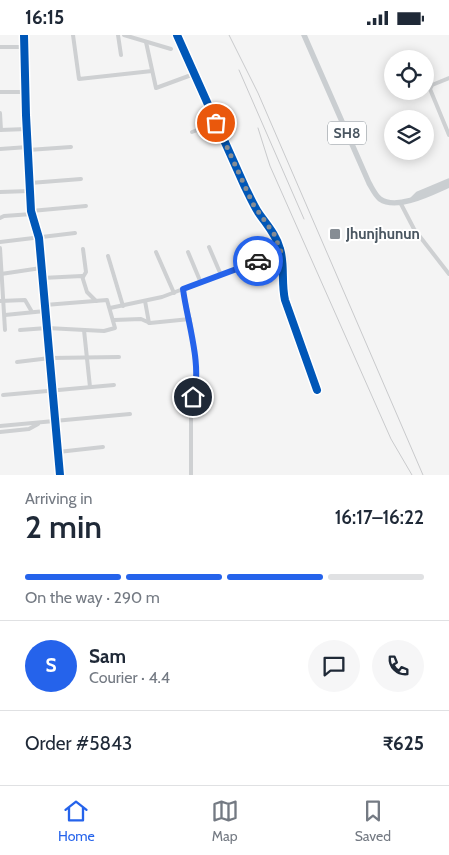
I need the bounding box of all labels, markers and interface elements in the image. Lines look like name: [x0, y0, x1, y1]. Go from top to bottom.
text: 16:15: [25, 6, 64, 29]
map controls: [384, 50, 434, 160]
button: locate: [384, 50, 434, 100]
pin: [195, 102, 237, 144]
icon: bag: [202, 109, 230, 137]
button: layers: [384, 110, 434, 160]
road number: SH8: [328, 121, 366, 145]
place label: Jhunjhunun: [345, 225, 420, 243]
marker: Jhunjhunun: [328, 227, 342, 241]
courier: [233, 236, 283, 286]
icon: car: [244, 247, 272, 275]
pin: [172, 376, 214, 418]
icon: home: [179, 383, 207, 411]
text: Arriving in: [25, 489, 92, 508]
text: 16:17–16:22: [335, 506, 424, 529]
text: 2 min: [25, 507, 102, 546]
text: On the way · 290 m: [25, 588, 160, 607]
button: chat: [308, 640, 360, 692]
button: phone: [372, 640, 424, 692]
text: Sam: [89, 645, 126, 668]
text: S: [45, 654, 57, 677]
text: Courier · 4.4: [89, 668, 170, 687]
text: Order #5843: [25, 732, 132, 755]
text: ₹625: [383, 732, 424, 755]
tab: Home: [58, 797, 95, 845]
tab: Map: [211, 797, 239, 845]
tab: Saved: [355, 797, 391, 845]

